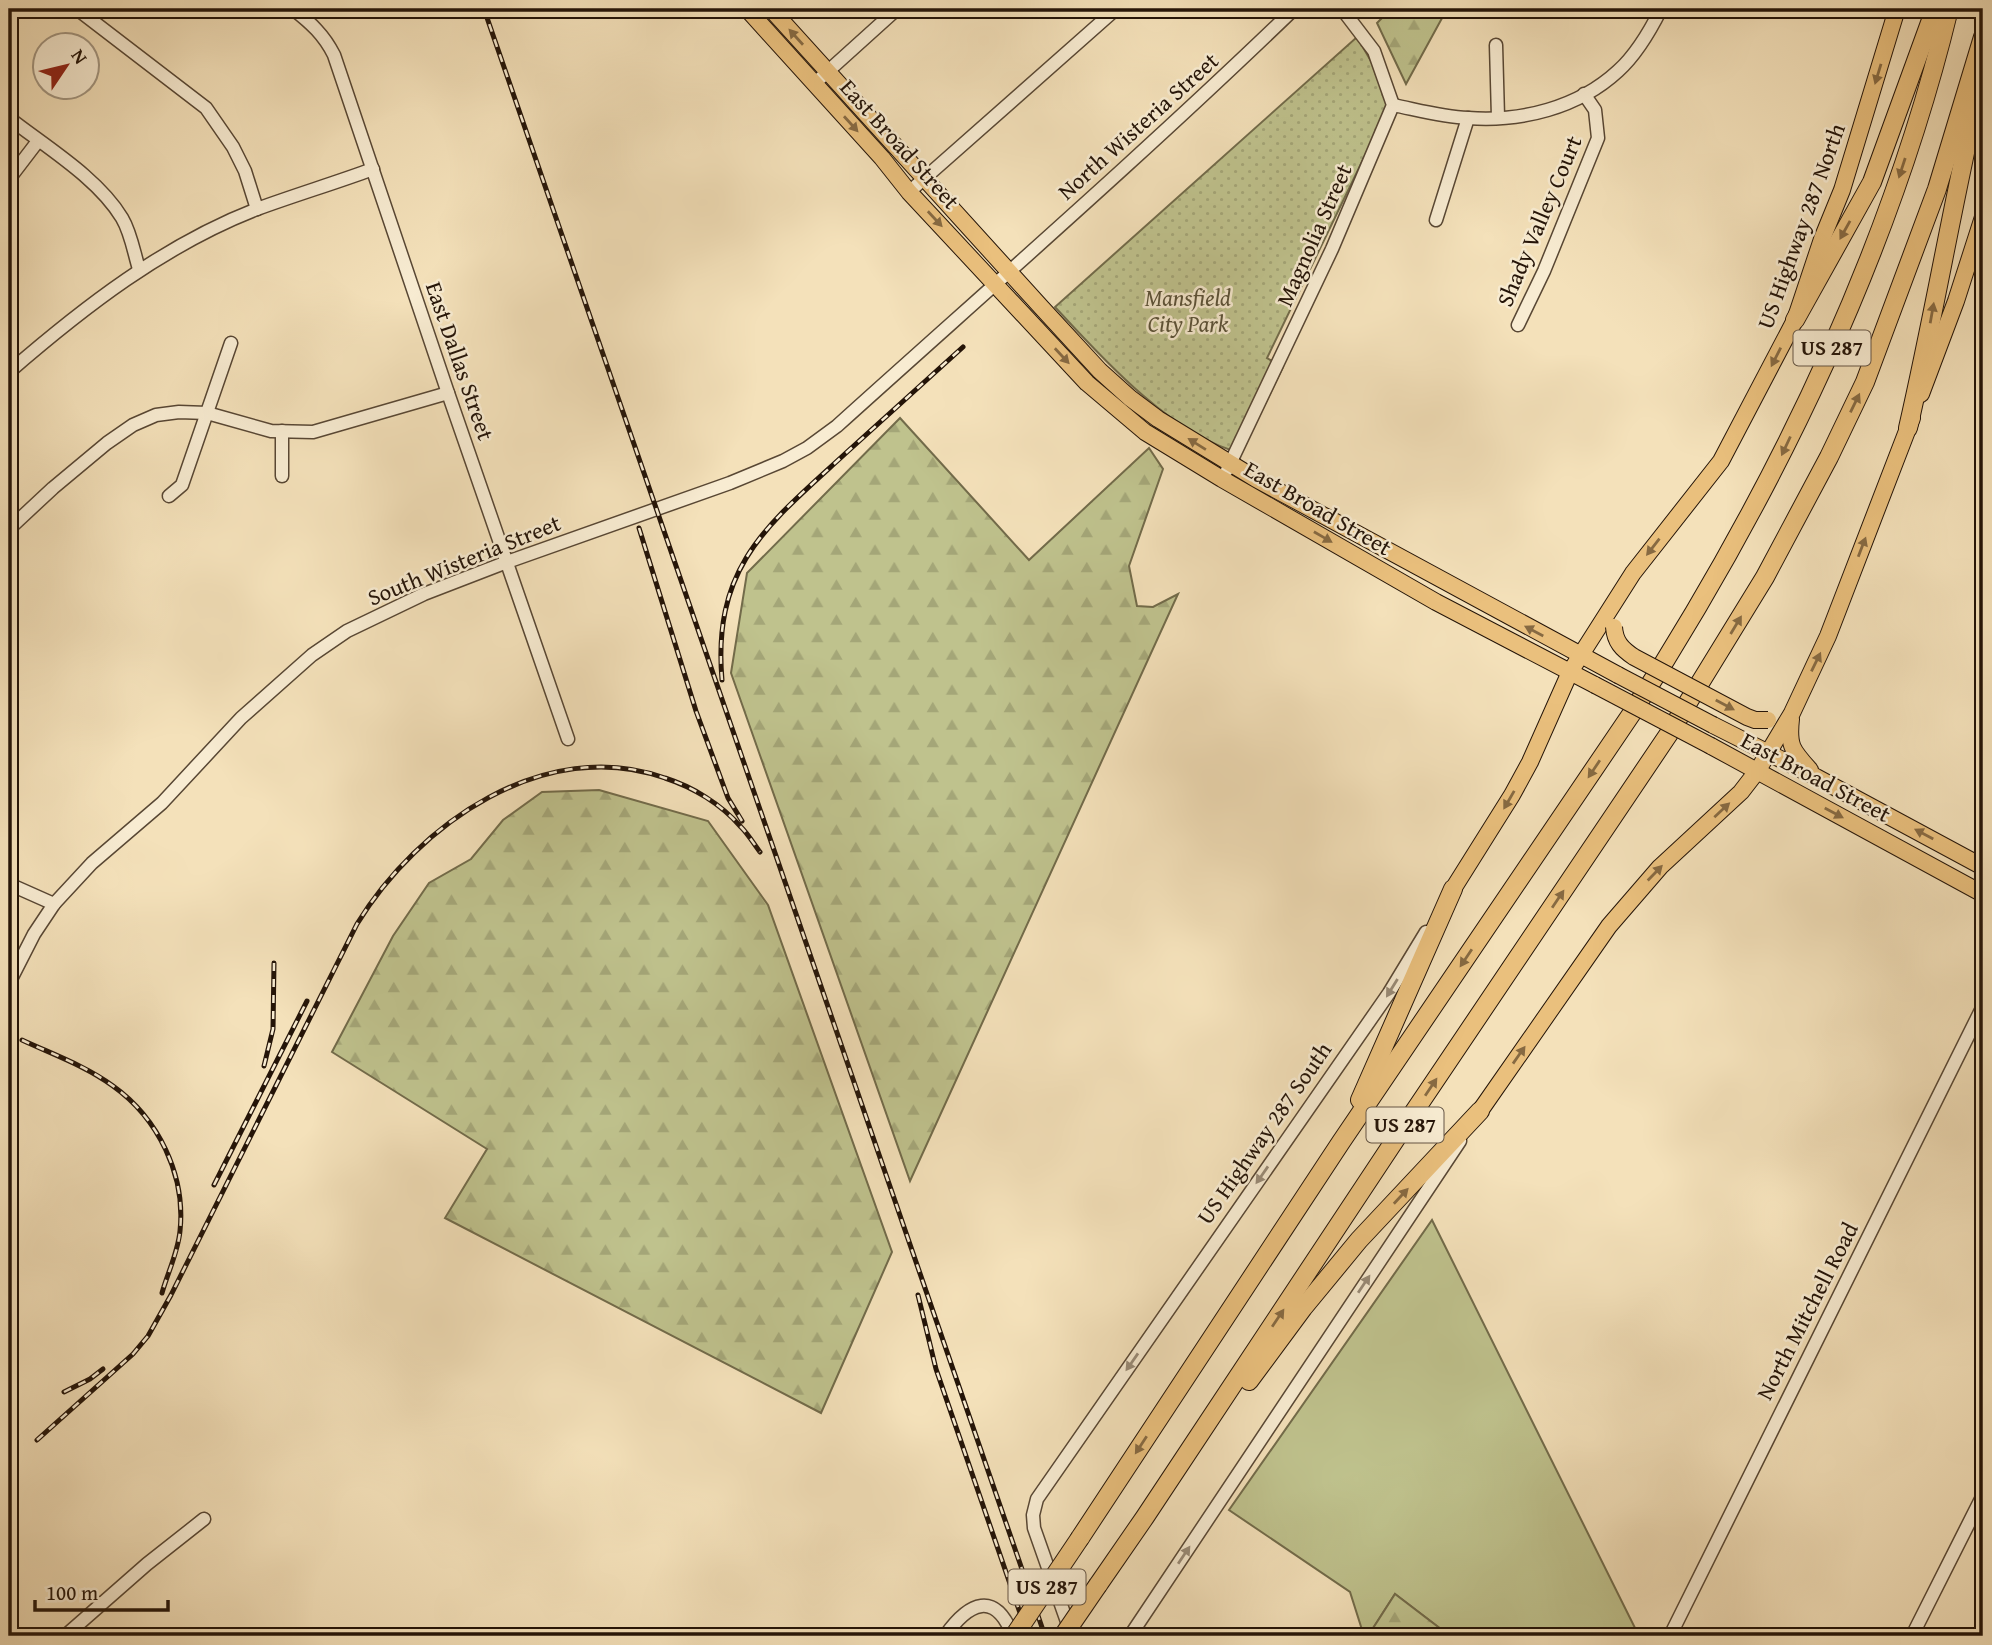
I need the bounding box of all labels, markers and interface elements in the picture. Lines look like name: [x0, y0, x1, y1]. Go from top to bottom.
one-way arrow: [788, 28, 804, 46]
north arrow: [32, 32, 102, 102]
text: N: [65, 43, 95, 70]
street label: North Wisteria Street: [1050, 44, 1225, 207]
one-way arrow: [1872, 64, 1882, 85]
street label: East Broad Street: [833, 71, 968, 216]
one-way arrow: [843, 115, 858, 132]
street label: US Highway 287 North: [1748, 118, 1853, 333]
street label: Shady Valley Court: [1488, 130, 1589, 311]
street label: Magnolia Street: [1267, 158, 1360, 311]
one-way arrow: [1896, 158, 1907, 179]
one-way arrow: [927, 210, 943, 227]
one-way arrow: [1839, 221, 1851, 240]
street label: East Dallas Street: [418, 277, 503, 445]
park label: Mansfield City Park: [1145, 281, 1231, 340]
one-way arrow: [1927, 302, 1938, 324]
road number: US 287: [1794, 330, 1870, 366]
one-way arrow: [1054, 347, 1070, 364]
one-way arrow: [1771, 347, 1782, 367]
one-way arrow: [1849, 393, 1861, 413]
one-way arrow: [1780, 435, 1791, 456]
one-way arrow: [1187, 437, 1207, 450]
street label: East Broad Street: [1238, 452, 1398, 563]
street label: South Wisteria Street: [362, 506, 565, 613]
one-way arrow: [1314, 531, 1333, 543]
one-way arrow: [1857, 537, 1868, 558]
one-way arrow: [1646, 538, 1660, 556]
one-way arrow: [1729, 616, 1742, 635]
one-way arrow: [1524, 625, 1544, 637]
one-way arrow: [1810, 652, 1821, 672]
one-way arrow: [1715, 699, 1735, 711]
street label: East Broad Street: [1736, 723, 1897, 830]
one-way arrow: [1587, 760, 1601, 778]
one-way arrow: [1502, 790, 1515, 809]
one-way arrow: [1713, 802, 1731, 818]
one-way arrow: [1824, 807, 1844, 819]
one-way arrow: [1914, 828, 1934, 840]
one-way arrow: [1647, 865, 1663, 882]
one-way arrow: [1551, 889, 1564, 908]
one-way arrow: [1460, 948, 1473, 967]
one-way arrow: [1385, 979, 1398, 998]
street label: US Highway 287 South: [1188, 1035, 1339, 1230]
one-way arrow: [1512, 1046, 1526, 1064]
one-way arrow: [1424, 1078, 1438, 1096]
road number: US 287: [1366, 1108, 1444, 1142]
one-way arrow: [1255, 1166, 1269, 1184]
one-way arrow: [1392, 1188, 1408, 1205]
street label: North Mitchell Road: [1747, 1216, 1866, 1405]
one-way arrow: [1358, 1275, 1371, 1294]
one-way arrow: [1271, 1308, 1284, 1327]
one-way arrow: [1125, 1353, 1139, 1371]
one-way arrow: [1135, 1435, 1148, 1454]
one-way arrow: [1177, 1546, 1191, 1564]
scale bar: [35, 1568, 168, 1612]
road number: US 287: [1009, 1570, 1086, 1604]
text: 100 m: [46, 1577, 98, 1608]

